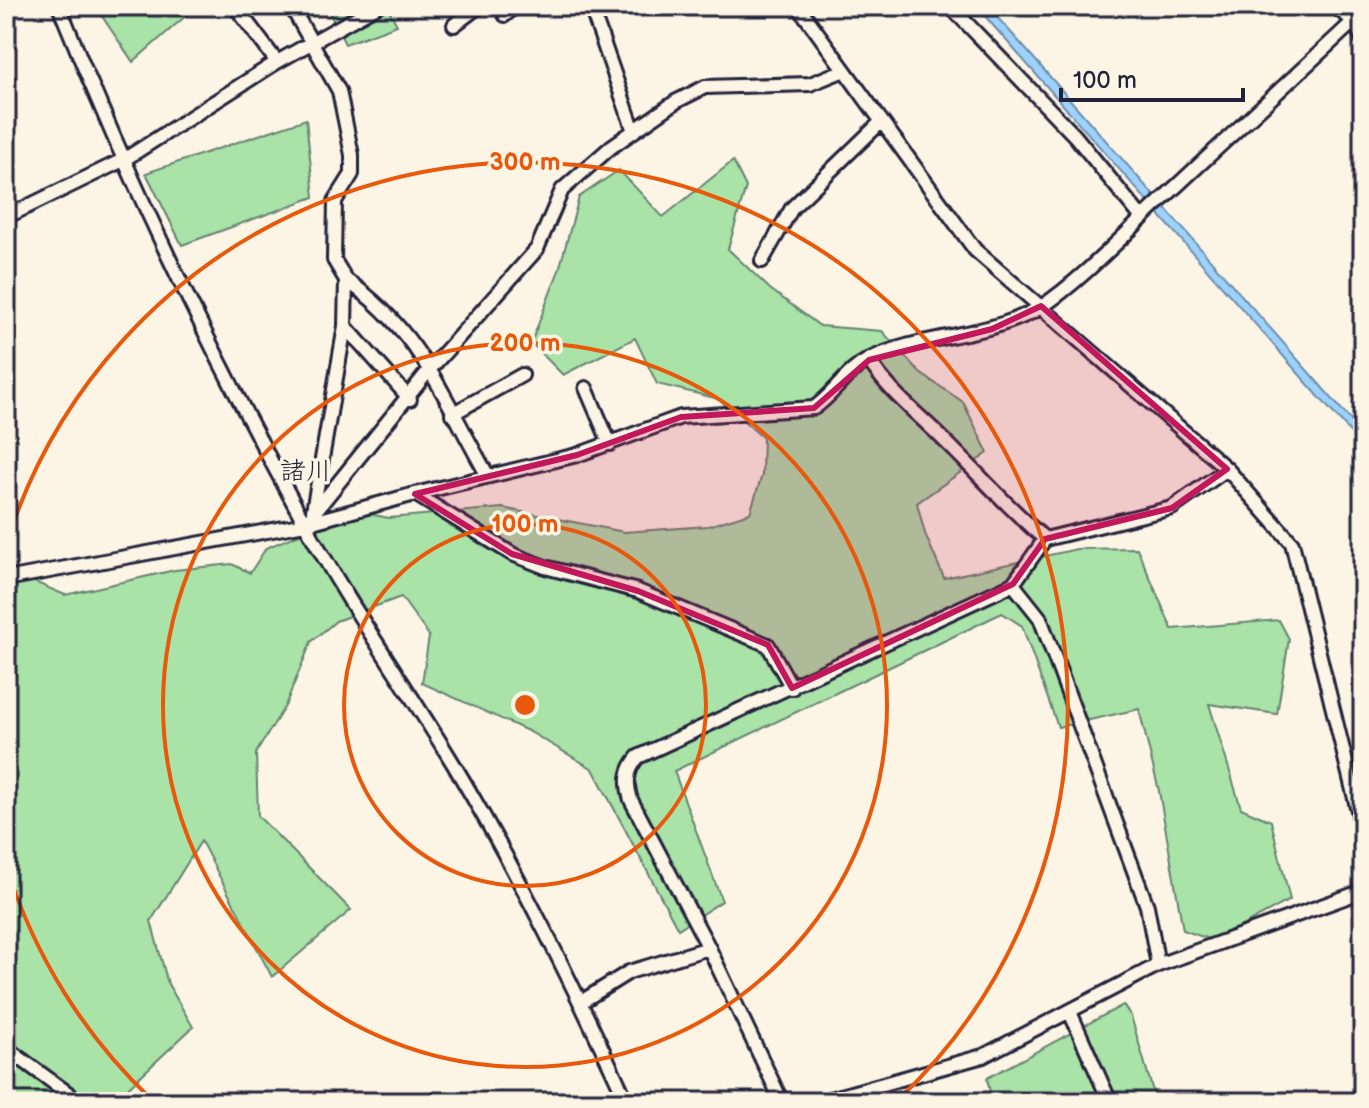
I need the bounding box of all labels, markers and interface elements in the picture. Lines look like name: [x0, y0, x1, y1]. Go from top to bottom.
scale bar: [1061, 52, 1243, 102]
text: 100 m: [1073, 66, 1137, 95]
text: 300 m: [490, 148, 560, 177]
text: 200 m: [490, 329, 560, 358]
district label: 諸川: [280, 456, 332, 487]
text: 100 m: [492, 510, 558, 539]
centre of rings: [511, 691, 539, 719]

